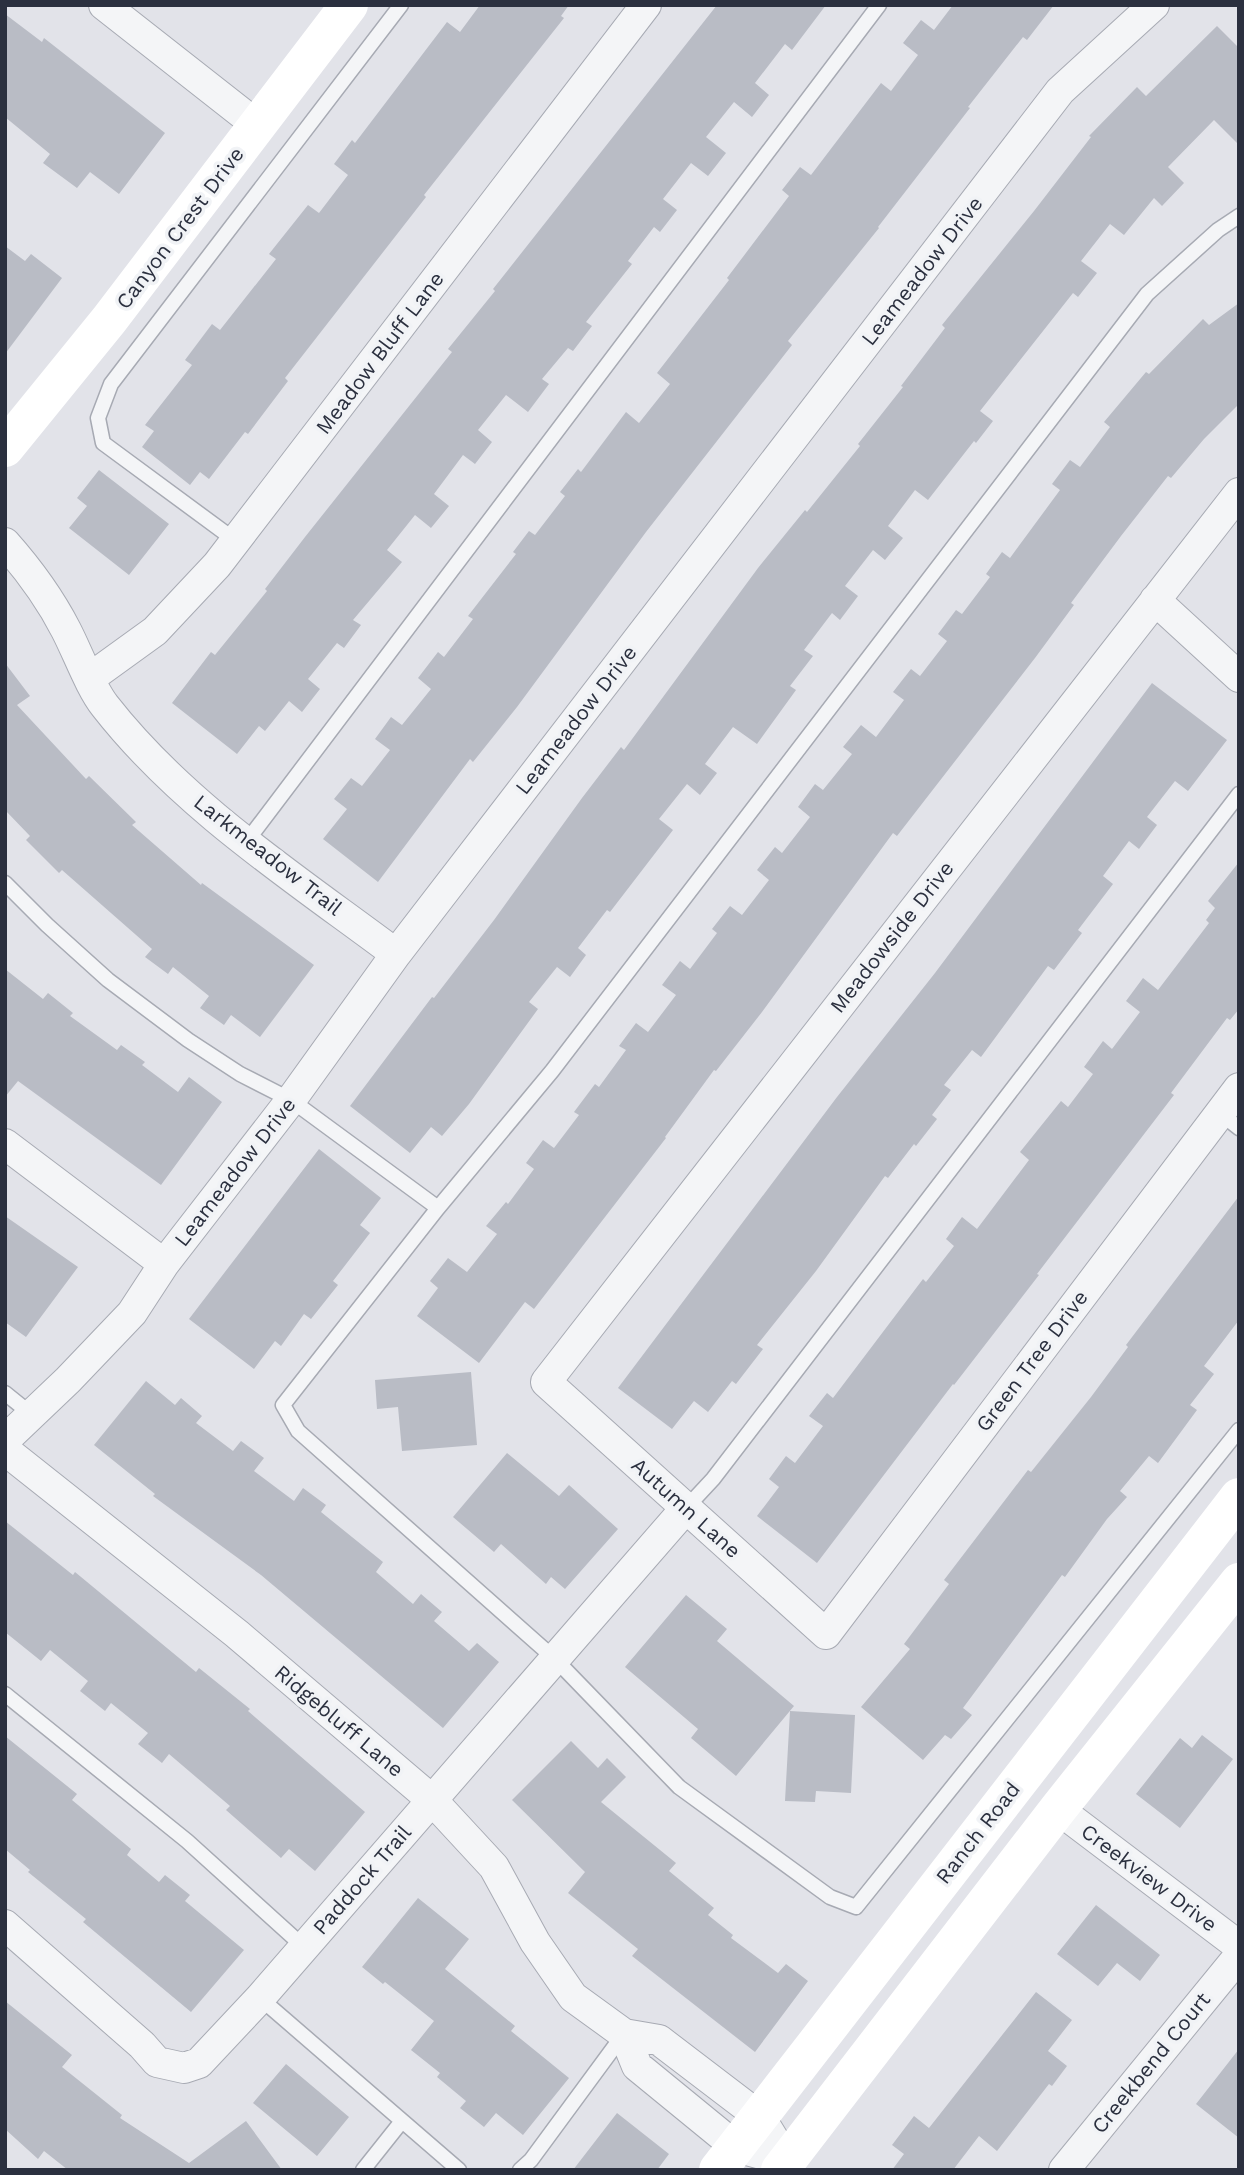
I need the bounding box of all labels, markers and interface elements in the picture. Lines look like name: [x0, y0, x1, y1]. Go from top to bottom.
street label: Canyon Crest Drive: [110, 142, 249, 314]
street label: Leameadow Drive: [856, 191, 988, 350]
street label: Meadow Bluff Lane: [310, 267, 449, 439]
street label: Leameadow Drive: [510, 640, 642, 799]
street label: Larkmeadow Trail: [189, 789, 348, 921]
street label: Meadowside Drive: [825, 856, 959, 1018]
street label: Leameadow Drive: [169, 1092, 301, 1251]
street label: Green Tree Drive: [970, 1285, 1093, 1436]
street label: Autumn Lane: [627, 1452, 746, 1563]
street label: Ridgebluff Lane: [270, 1659, 409, 1782]
street label: Ranch Road: [930, 1777, 1025, 1888]
street label: Creekview Drive: [1076, 1818, 1222, 1937]
street label: Paddock Trail: [307, 1819, 416, 1940]
street label: Creekbend Court: [1086, 1987, 1215, 2138]

